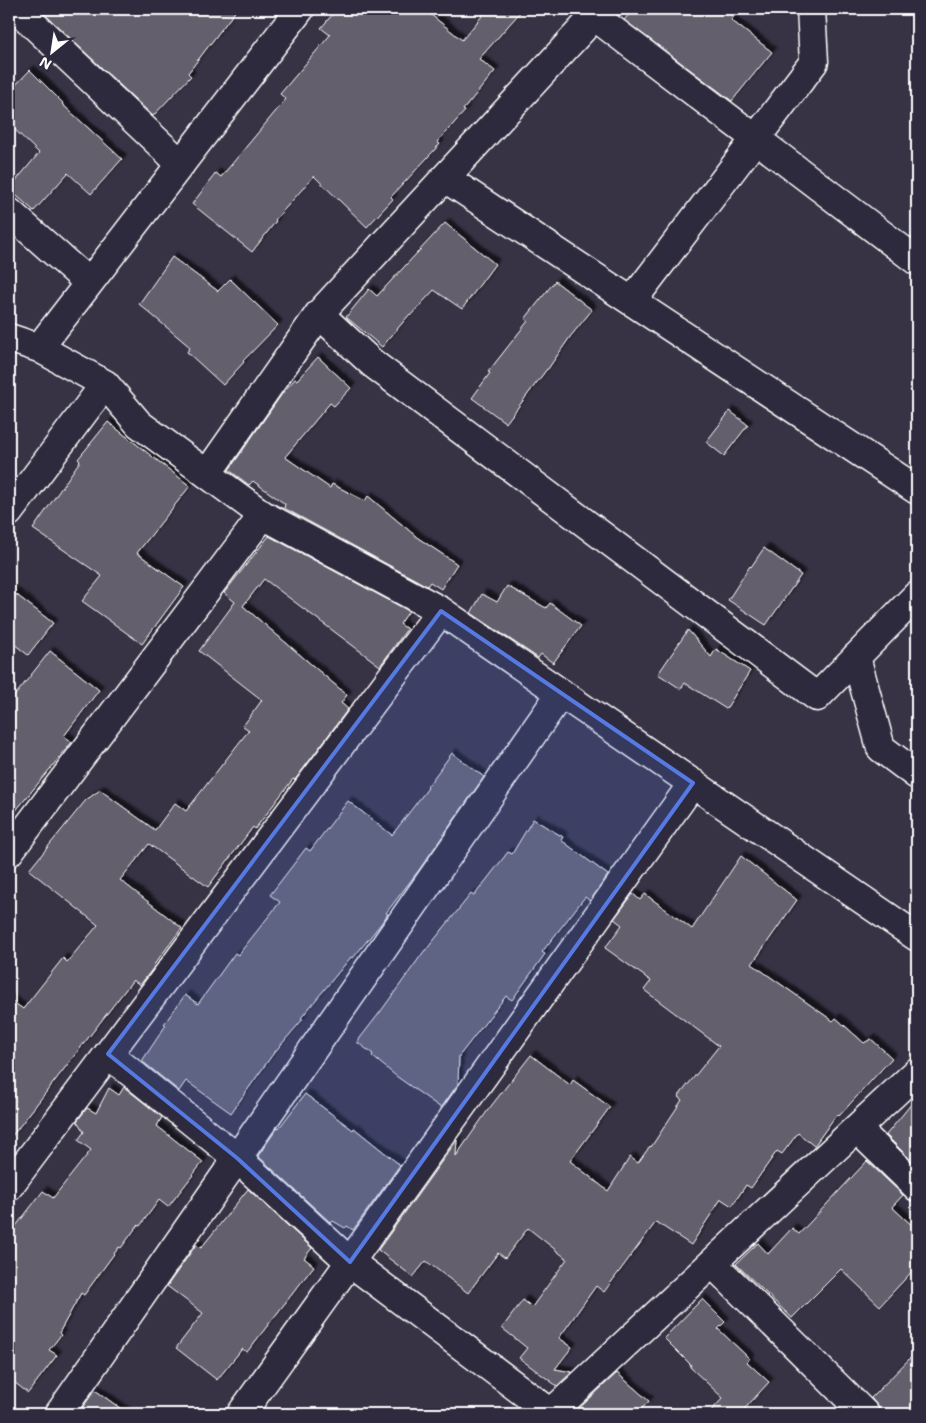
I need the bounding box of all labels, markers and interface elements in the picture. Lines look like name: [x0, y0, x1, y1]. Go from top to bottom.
north arrow: [28, 28, 78, 78]
text: N: [36, 53, 55, 74]

